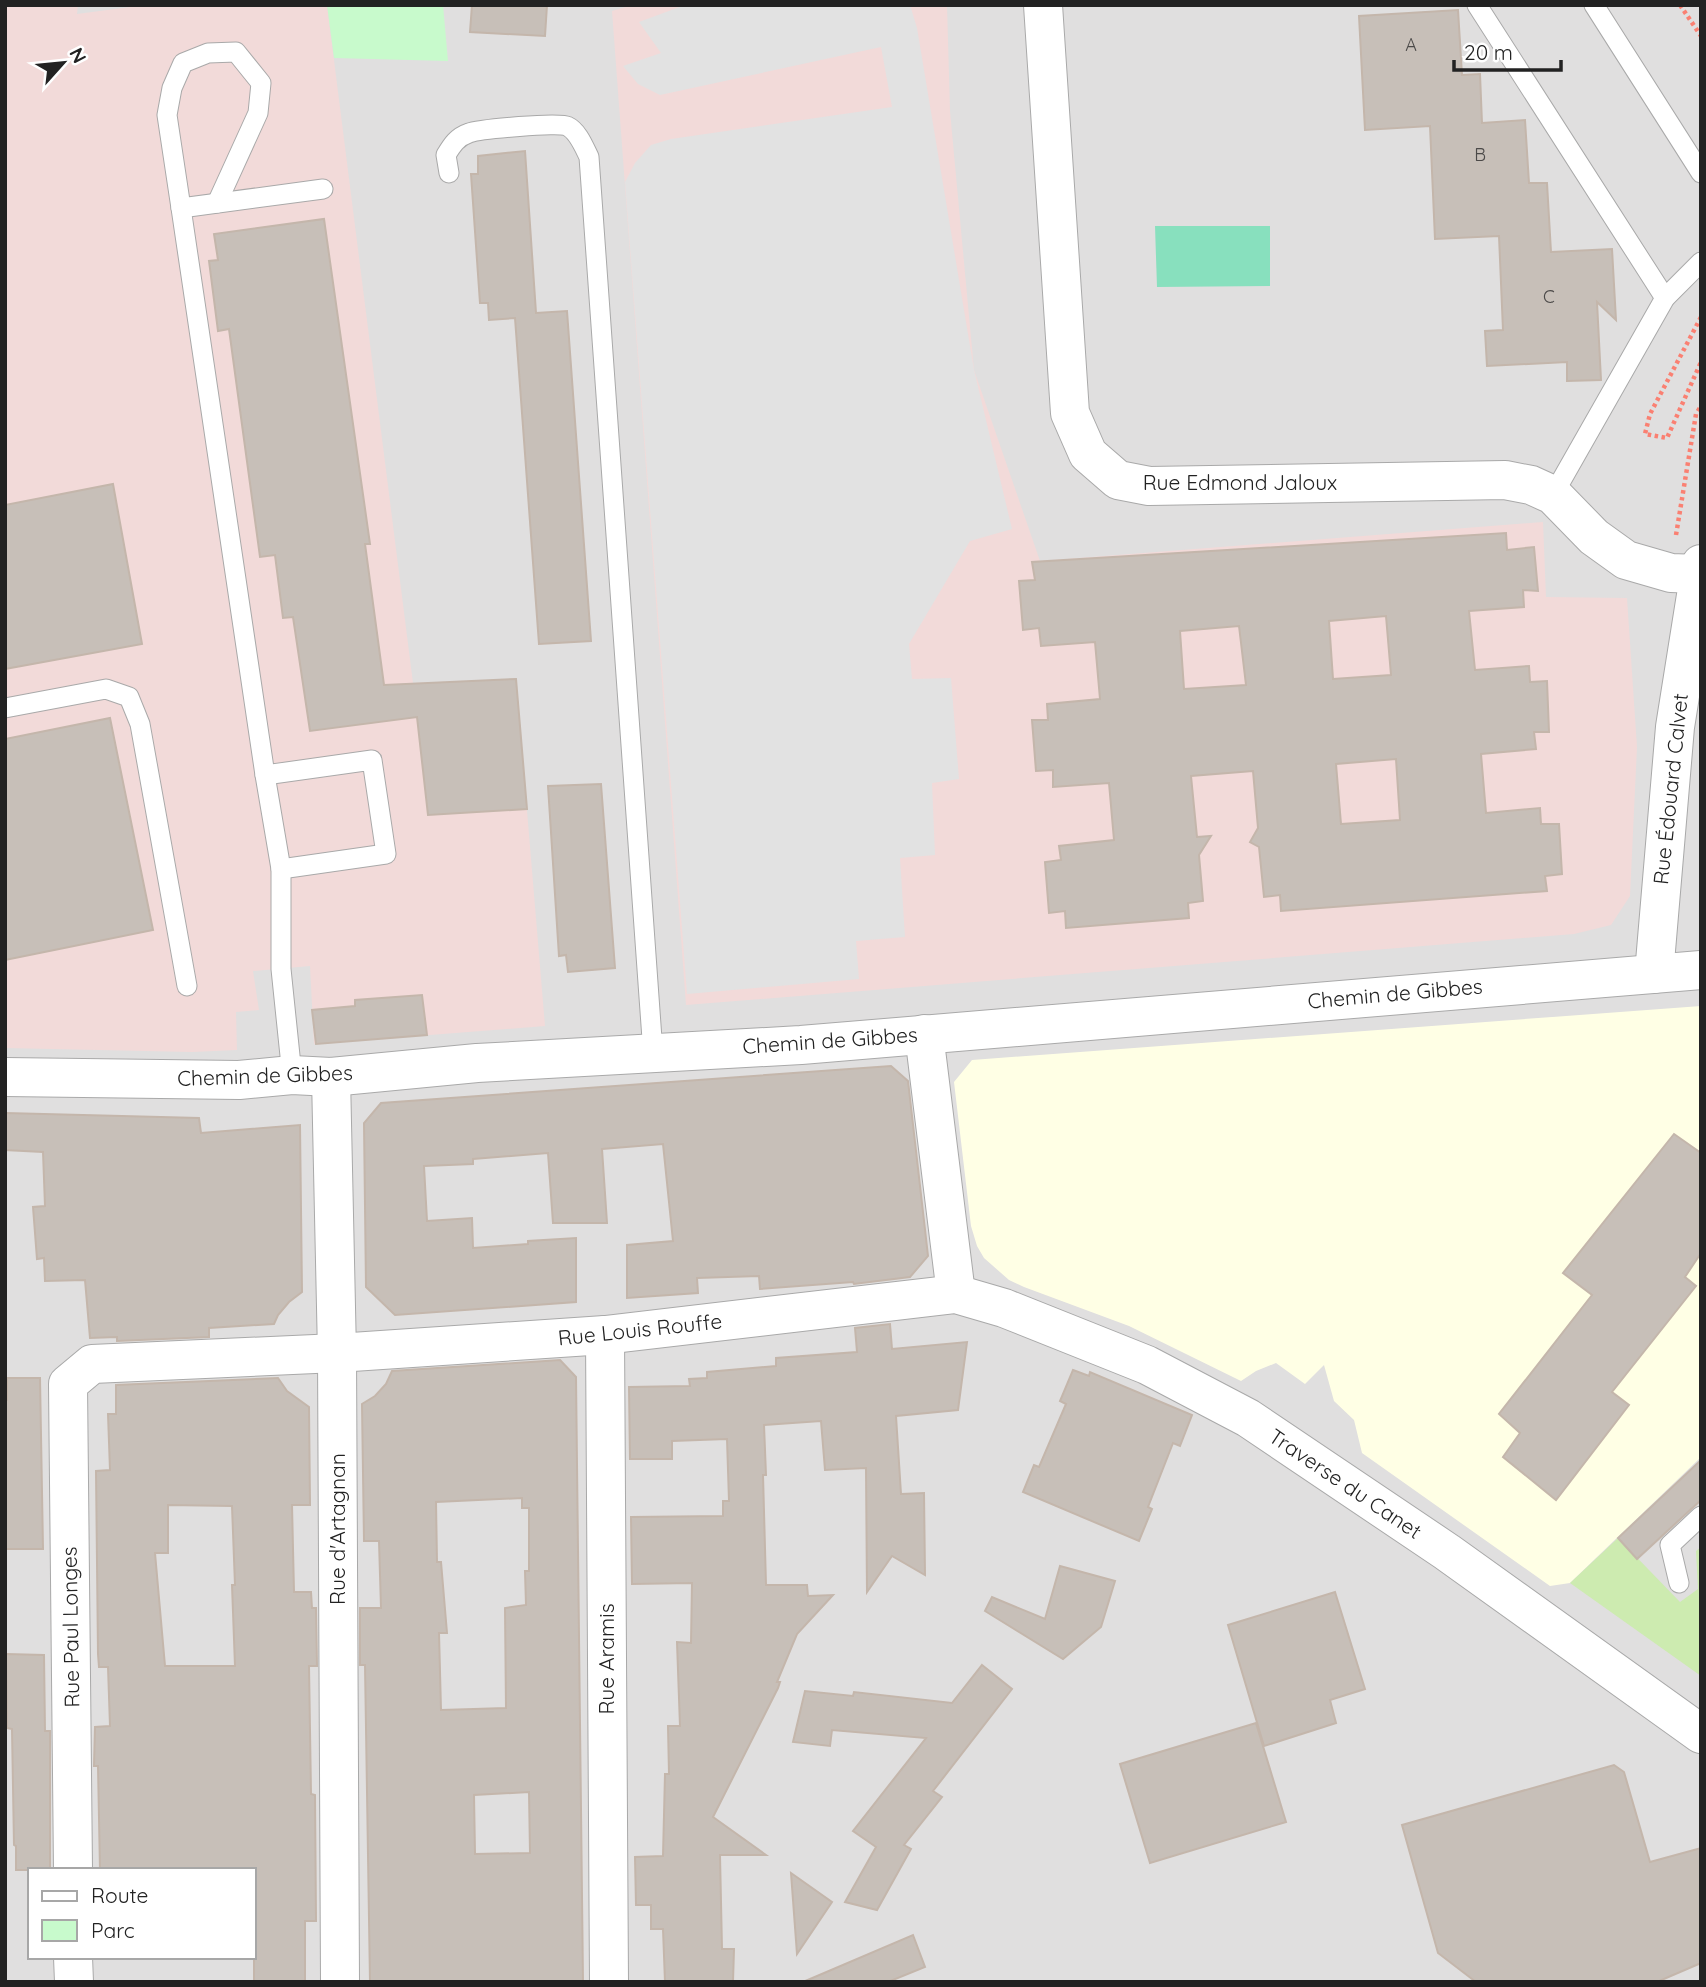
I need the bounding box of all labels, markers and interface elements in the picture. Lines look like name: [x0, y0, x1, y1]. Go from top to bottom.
north arrow: [28, 28, 98, 98]
scale bar: [1454, 28, 1561, 72]
house number: A: [1405, 33, 1417, 56]
text: 20 m: [1464, 39, 1513, 65]
text: N: [64, 44, 92, 67]
house number: B: [1474, 143, 1486, 166]
house number: C: [1543, 285, 1555, 308]
street label: Rue Edmond Jaloux: [1143, 469, 1337, 495]
street label: Rue Édouard Calvet: [1647, 692, 1693, 886]
street label: Chemin de Gibbes: [1306, 972, 1484, 1014]
street label: Chemin de Gibbes: [741, 1021, 918, 1059]
street label: Chemin de Gibbes: [177, 1059, 353, 1091]
street label: Rue Louis Rouffe: [557, 1307, 723, 1351]
street label: Traverse du Canet: [1264, 1423, 1427, 1544]
street label: Rue d'Artagnan: [324, 1453, 350, 1605]
street label: Rue Paul Longes: [56, 1546, 84, 1708]
street label: Rue Aramis: [593, 1603, 619, 1715]
legend: [28, 1868, 256, 1959]
text: Route: [91, 1882, 148, 1908]
text: Parc: [91, 1917, 135, 1943]

